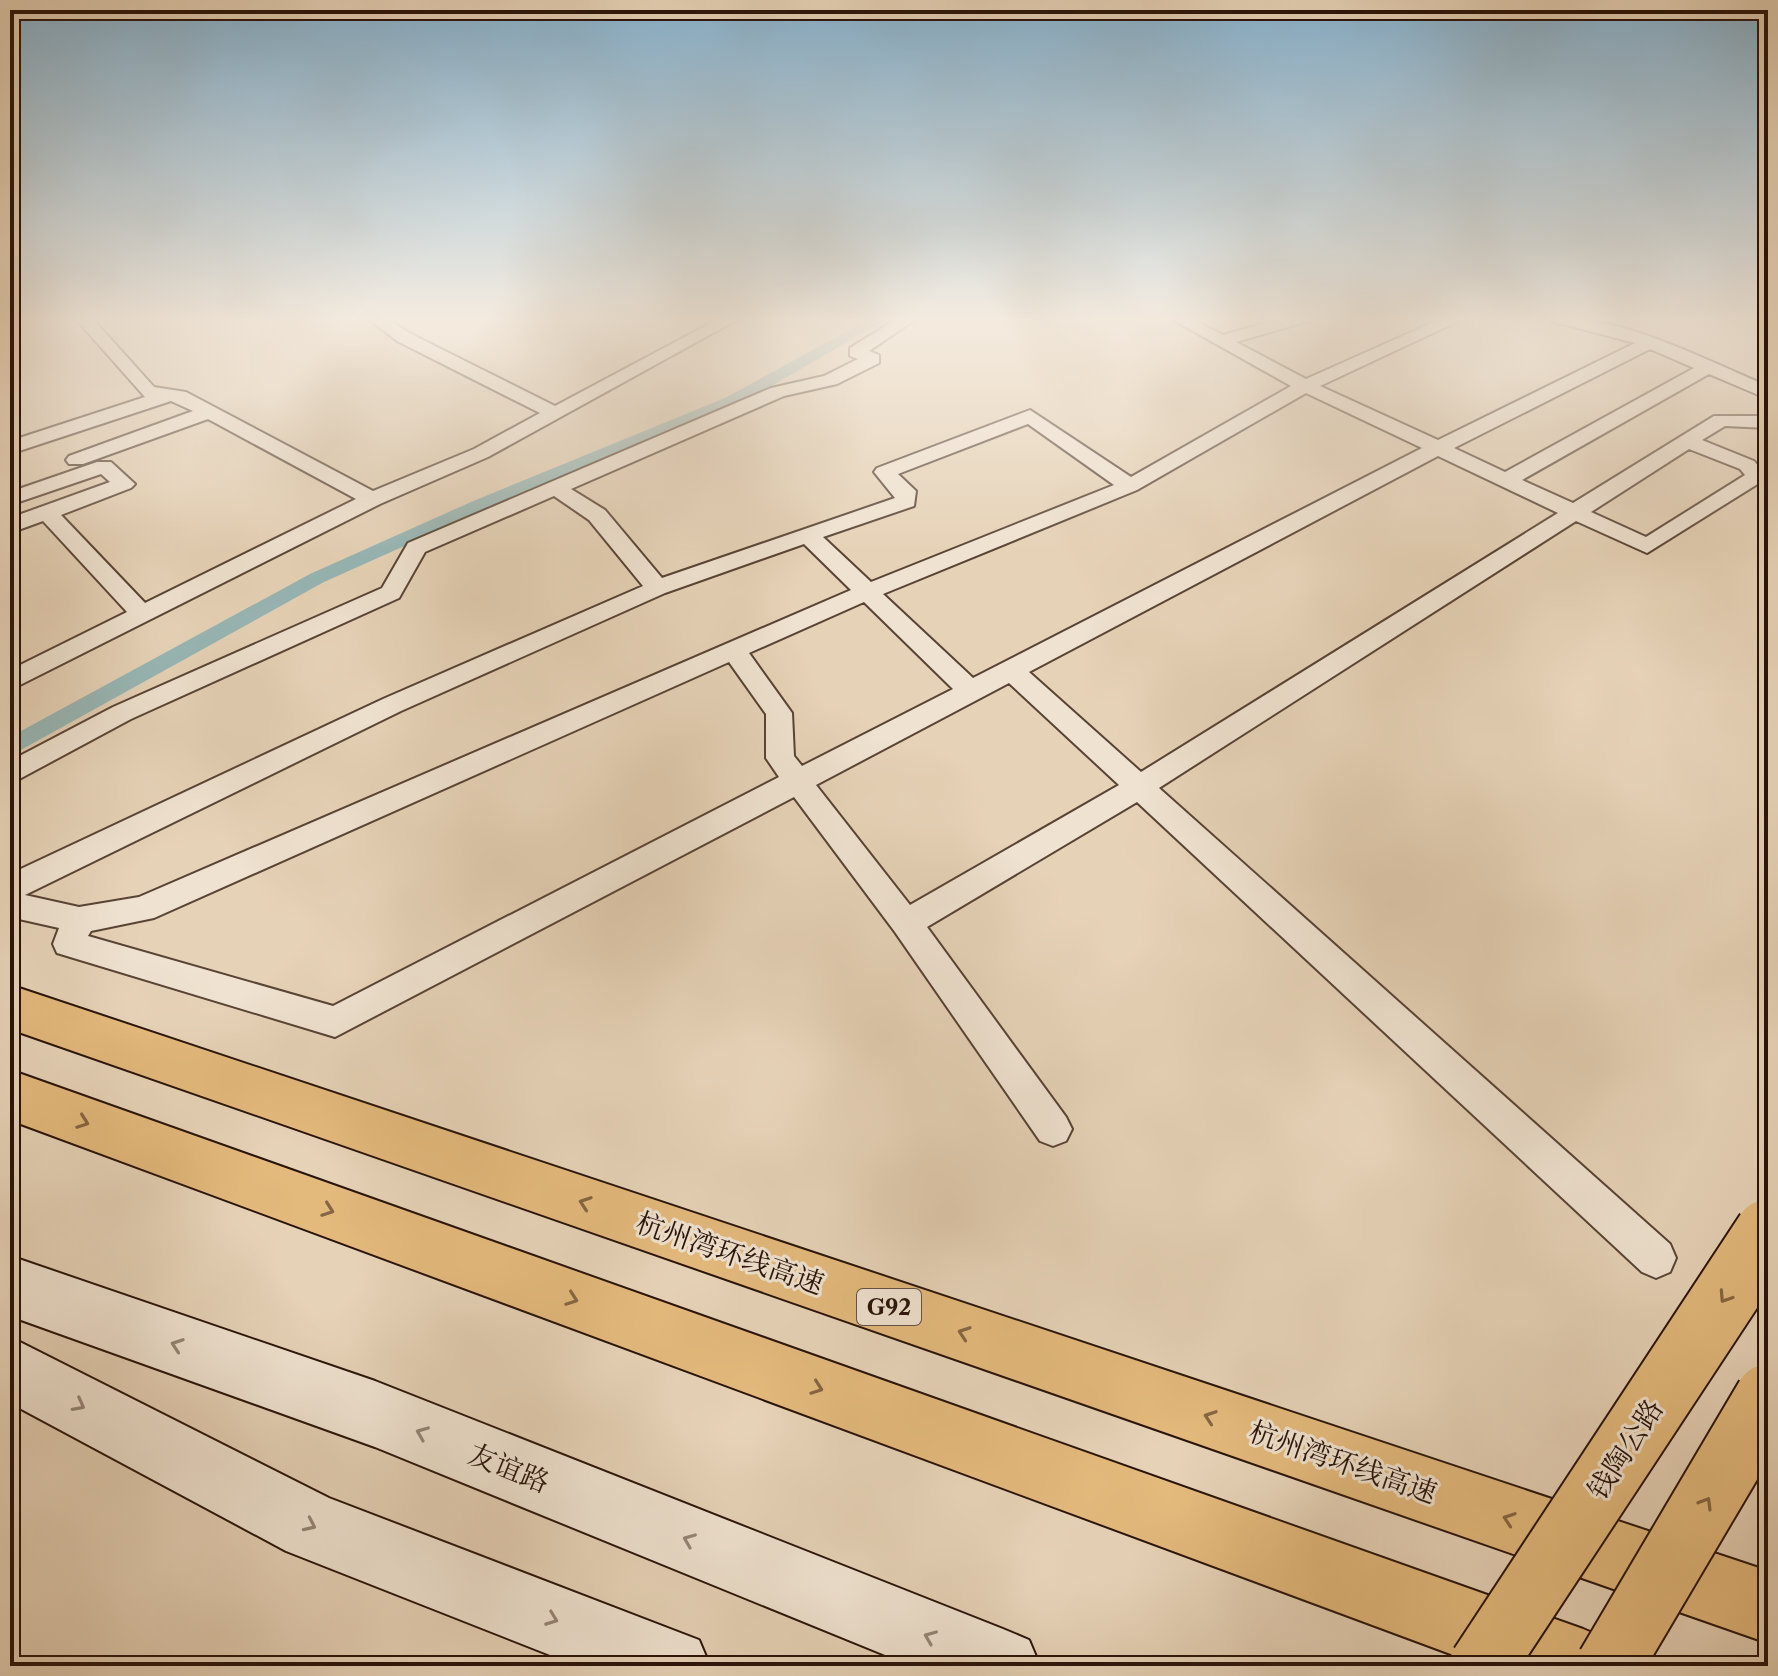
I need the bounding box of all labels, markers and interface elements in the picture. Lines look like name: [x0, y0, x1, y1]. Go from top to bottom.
one-way arrow: [75, 1112, 89, 1129]
one-way arrow: [579, 1197, 593, 1213]
one-way arrow: [320, 1201, 334, 1217]
street label: 杭州湾环线高速: [632, 1205, 828, 1301]
one-way arrow: [1720, 1288, 1735, 1302]
one-way arrow: [564, 1289, 578, 1306]
road number: G92: [857, 1289, 921, 1325]
one-way arrow: [957, 1326, 971, 1342]
one-way arrow: [171, 1338, 185, 1354]
one-way arrow: [809, 1378, 823, 1395]
street label: 钱陶公路: [1580, 1393, 1670, 1505]
one-way arrow: [71, 1396, 86, 1411]
one-way arrow: [1203, 1410, 1217, 1426]
street label: 杭州湾环线高速: [1245, 1414, 1441, 1510]
one-way arrow: [416, 1426, 430, 1443]
street label: 友谊路: [464, 1437, 554, 1499]
one-way arrow: [1696, 1497, 1712, 1511]
one-way arrow: [1502, 1512, 1516, 1528]
one-way arrow: [302, 1515, 316, 1531]
one-way arrow: [683, 1534, 697, 1550]
one-way arrow: [544, 1609, 558, 1626]
one-way arrow: [924, 1630, 938, 1647]

